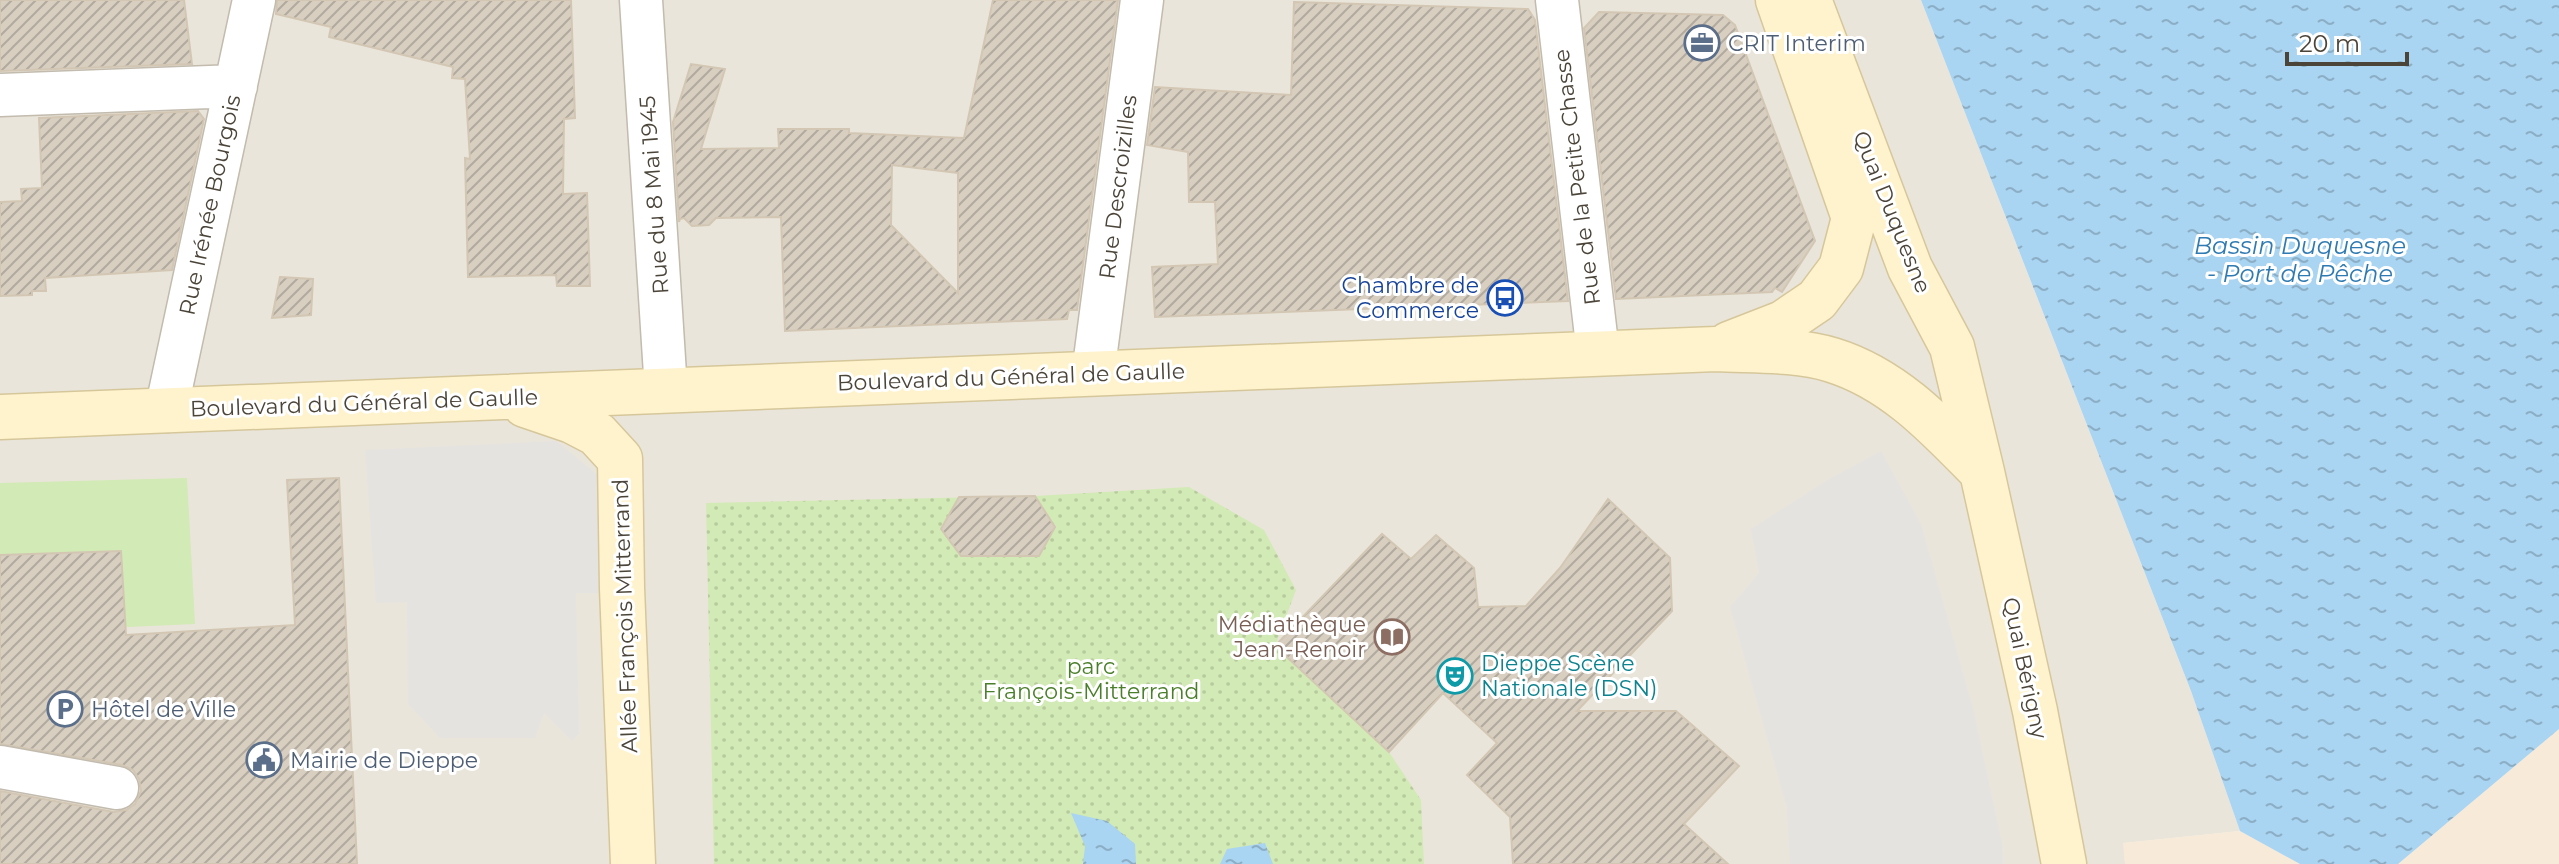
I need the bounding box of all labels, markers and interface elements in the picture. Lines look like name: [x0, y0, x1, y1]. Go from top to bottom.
scale bar: [2287, 16, 2407, 66]
office icon: CRIT Interim: [1683, 24, 1721, 62]
text: 20 m: [2299, 29, 2360, 58]
place label: CRIT Interim: [1728, 30, 1866, 57]
street label: Rue de la Petite Chasse: [1548, 48, 1606, 306]
street label: Rue Irénée Bourgois: [173, 92, 247, 318]
street label: Rue Descroizilles: [1093, 93, 1143, 281]
street label: Rue du 8 Mai 1945: [634, 95, 674, 295]
street label: Quai Duquesne: [1847, 127, 1937, 297]
water label: Bassin Duquesne - Port de Pêche: [2194, 231, 2406, 288]
place label: Chambre de Commerce: [1341, 272, 1479, 324]
bus stop icon: Chambre de Commerce: [1486, 279, 1524, 317]
street label: Boulevard du Général de Gaulle: [837, 357, 1185, 397]
street label: Boulevard du Général de Gaulle: [190, 383, 538, 423]
street label: Allée François Mitterrand: [607, 478, 643, 754]
street label: Quai Bérigny: [1997, 595, 2053, 741]
place label: Médiathèque Jean-Renoir: [1218, 611, 1366, 663]
library icon: Médiathèque Jean-Renoir: [1373, 618, 1411, 656]
place label: Dieppe Scène Nationale (DSN): [1481, 650, 1657, 702]
park label: parc François-Mitterrand: [982, 653, 1200, 705]
theatre icon: Dieppe Scène Nationale (DSN): [1436, 657, 1474, 695]
parking icon: Hôtel de Ville: [46, 690, 84, 728]
place label: Hôtel de Ville: [91, 696, 236, 723]
public building icon: Mairie de Dieppe: [245, 741, 283, 779]
place label: Mairie de Dieppe: [290, 747, 478, 774]

